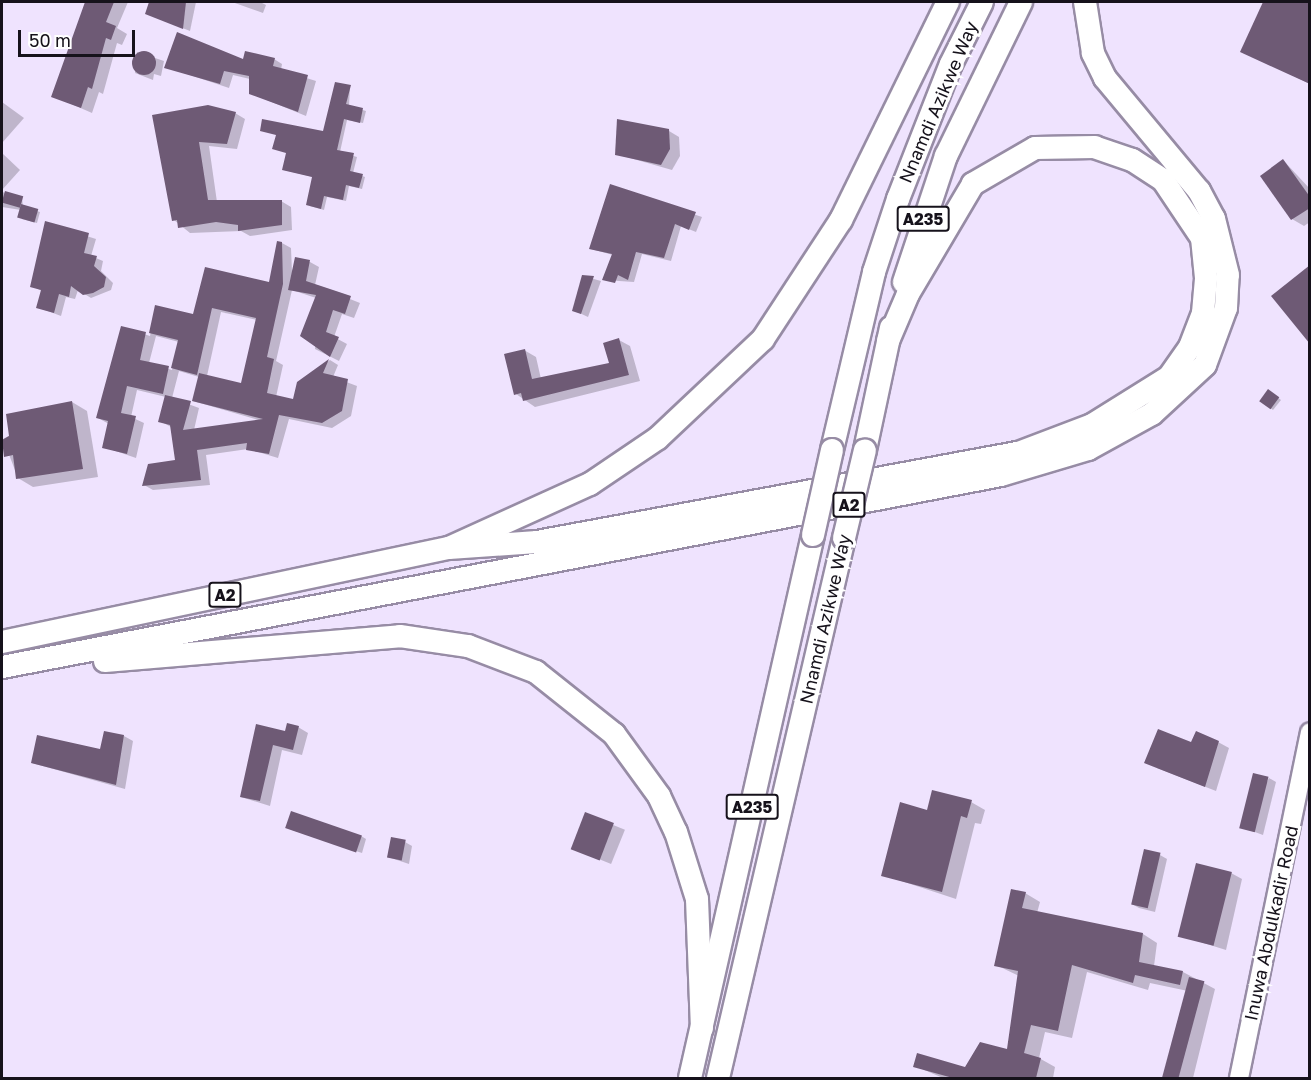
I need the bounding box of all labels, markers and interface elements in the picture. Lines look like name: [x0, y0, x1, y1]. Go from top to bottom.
scale bar: [21, 18, 138, 56]
street label: Nnamdi Azikwe Way: [894, 18, 982, 186]
text: 50 m: [29, 29, 71, 51]
road number: A235: [896, 206, 950, 232]
road number: A2: [831, 492, 867, 518]
street label: Nnamdi Azikwe Way: [795, 532, 855, 706]
road number: A2: [207, 582, 243, 608]
road number: A235: [725, 794, 779, 820]
street label: Inuwa Abdulkadir Road: [1240, 823, 1302, 1023]

